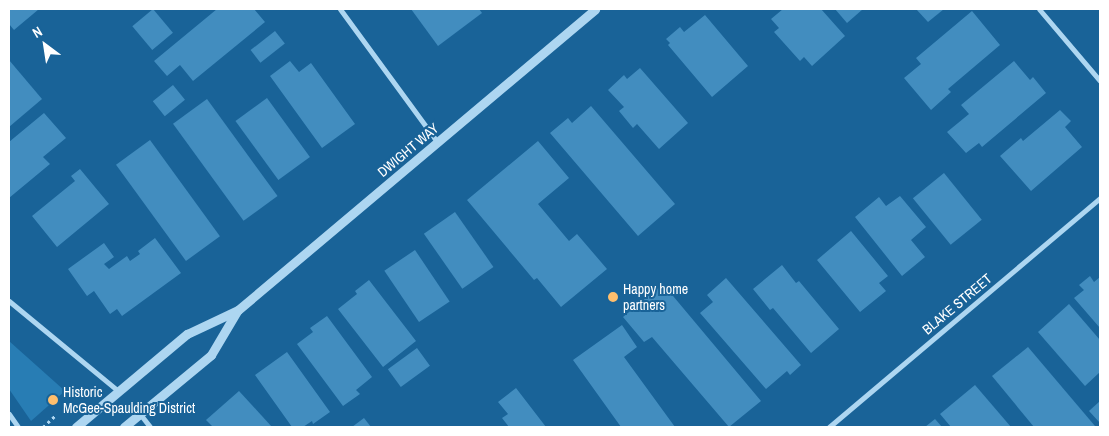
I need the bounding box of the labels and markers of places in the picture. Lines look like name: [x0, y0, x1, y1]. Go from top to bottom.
place label: Happy home partners: [623, 281, 688, 314]
marker: Happy home partners: [607, 291, 619, 303]
place label: Historic McGee-Spaulding District: [63, 384, 195, 417]
marker: Historic McGee-Spaulding District: [47, 394, 59, 406]

